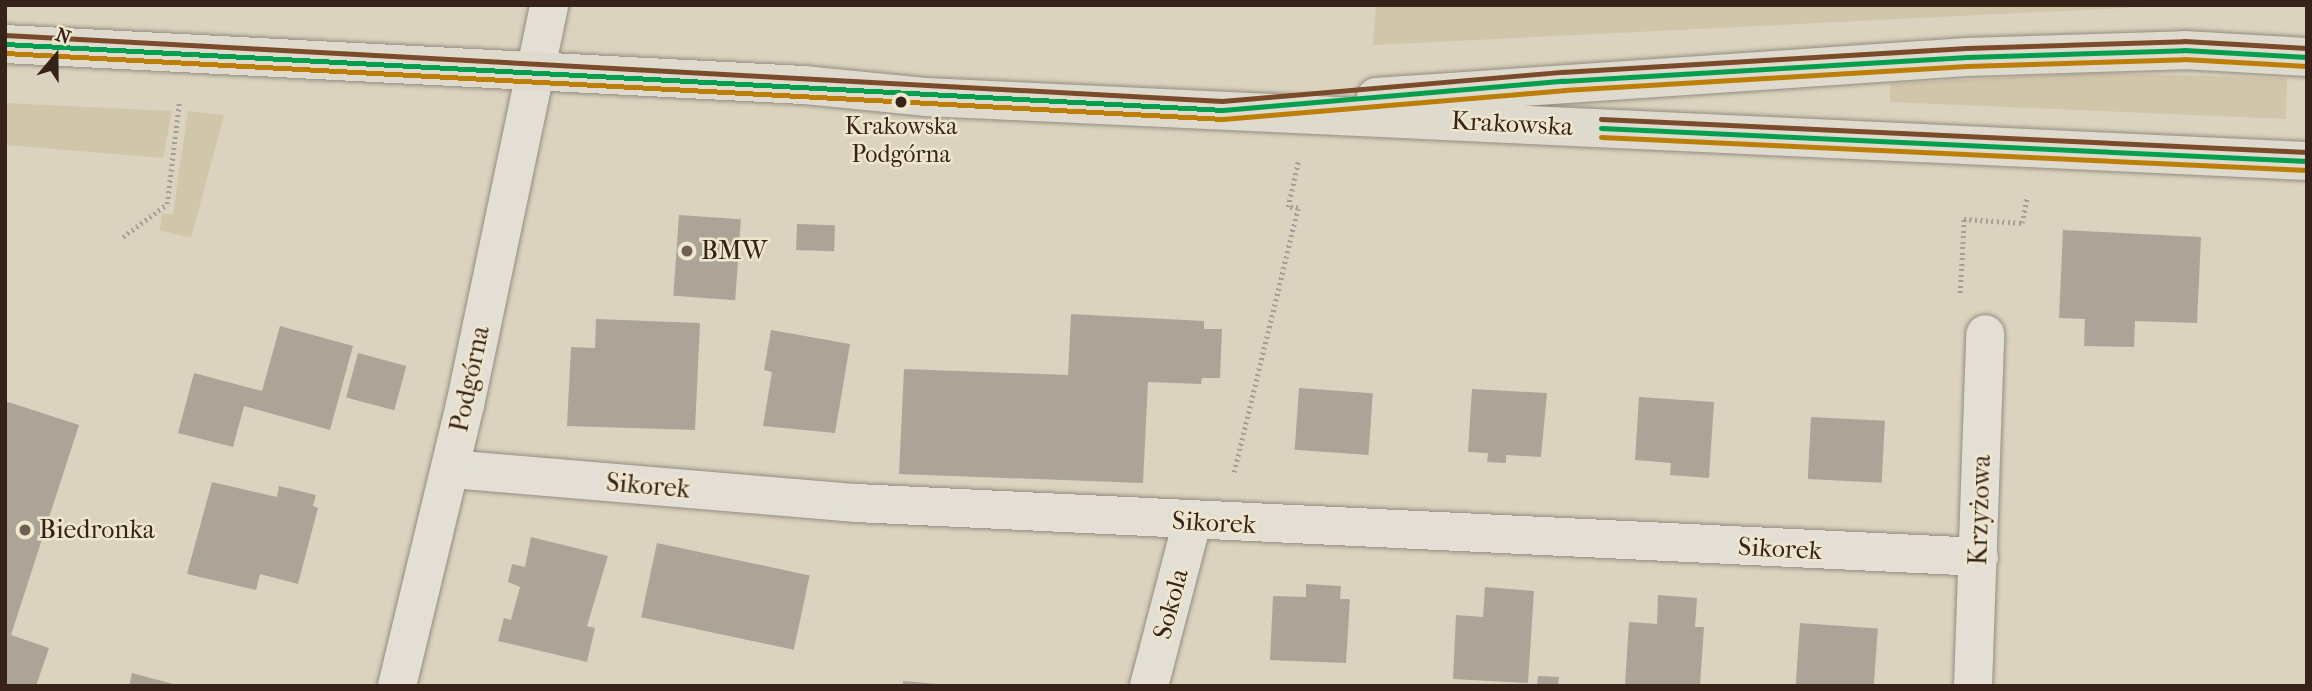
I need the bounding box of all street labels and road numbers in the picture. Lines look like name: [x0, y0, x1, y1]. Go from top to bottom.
street label: Krakowska: [1450, 105, 1574, 143]
street label: Podgórna: [444, 323, 496, 435]
street label: Krzyżowa: [1962, 454, 1998, 566]
street label: Sikorek: [605, 467, 691, 505]
street label: Sikorek: [1171, 505, 1257, 541]
street label: Sikorek: [1737, 531, 1823, 567]
street label: Sokola: [1147, 565, 1195, 643]

